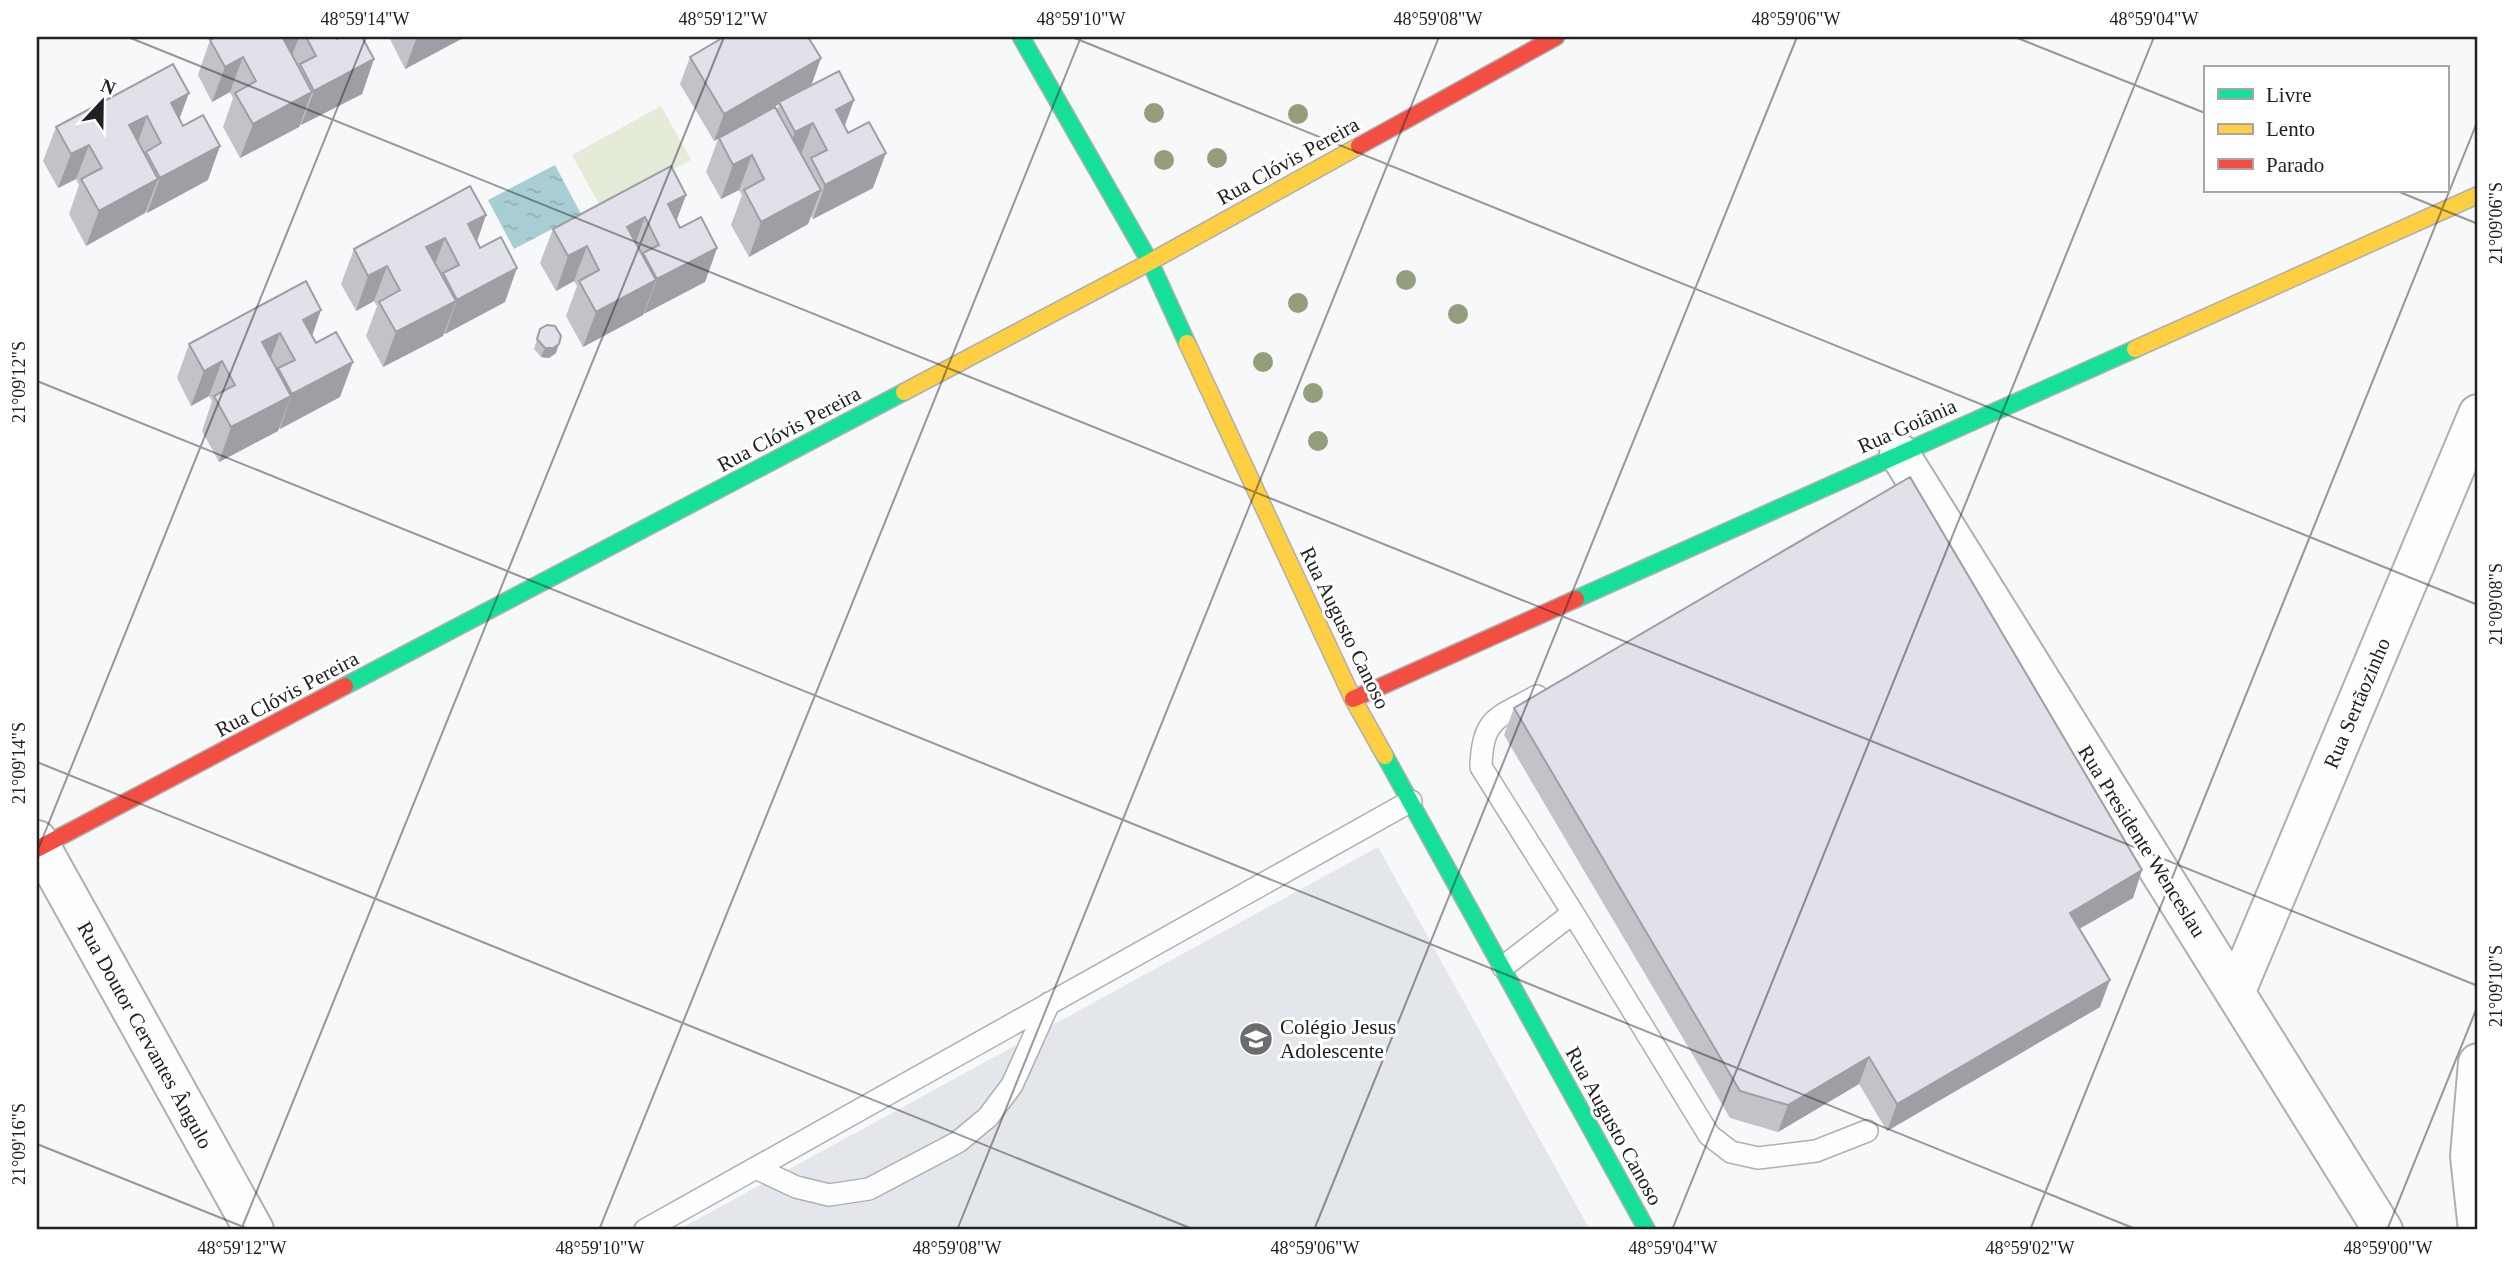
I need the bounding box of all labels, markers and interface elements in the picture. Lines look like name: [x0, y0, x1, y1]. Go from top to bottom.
text: 48°59'14"W: [321, 9, 409, 29]
text: 48°59'12"W: [679, 9, 767, 29]
text: 48°59'10"W: [1037, 9, 1125, 29]
text: 48°59'08"W: [1394, 9, 1482, 29]
text: 48°59'06"W: [1752, 9, 1840, 29]
text: 48°59'04"W: [2110, 9, 2198, 29]
north arrow: [66, 66, 136, 136]
legend: [2204, 66, 2448, 192]
text: N: [98, 74, 119, 99]
text: Livre: [2266, 83, 2311, 107]
street label: Rua Clóvis Pereira: [1213, 112, 1364, 210]
text: Lento: [2266, 117, 2315, 141]
text: Parado: [2266, 153, 2324, 177]
text: 21°09'06"S: [2486, 182, 2506, 264]
text: 21°09'12"S: [9, 341, 29, 423]
street label: Rua Clóvis Pereira: [713, 381, 865, 477]
street label: Rua Goiânia: [1854, 393, 1961, 458]
street label: Rua Augusto Canoso: [1295, 543, 1395, 713]
text: 21°09'08"S: [2486, 563, 2506, 645]
street label: Rua Sertãozinho: [2319, 634, 2395, 772]
street label: Rua Clóvis Pereira: [211, 646, 363, 742]
text: 21°09'14"S: [9, 722, 29, 804]
street label: Rua Presidente Wenceslau: [2073, 741, 2211, 942]
street label: Rua Doutor Cervantes Ângulo: [72, 917, 218, 1153]
text: 21°09'10"S: [2486, 945, 2506, 1027]
place label: Colégio Jesus Adolescente: [1280, 1015, 1396, 1063]
school or university icon: Colégio Jesus Adolescente: [1237, 1020, 1275, 1058]
street label: Rua Augusto Canoso: [1561, 1043, 1667, 1209]
text: 21°09'16"S: [9, 1103, 29, 1185]
text: 48°59'12"W: [198, 1238, 286, 1258]
text: 48°59'10"W: [556, 1238, 644, 1258]
text: 48°59'08"W: [913, 1238, 1001, 1258]
text: 48°59'06"W: [1271, 1238, 1359, 1258]
text: 48°59'04"W: [1629, 1238, 1717, 1258]
text: 48°59'02"W: [1986, 1238, 2074, 1258]
text: 48°59'00"W: [2344, 1238, 2432, 1258]

